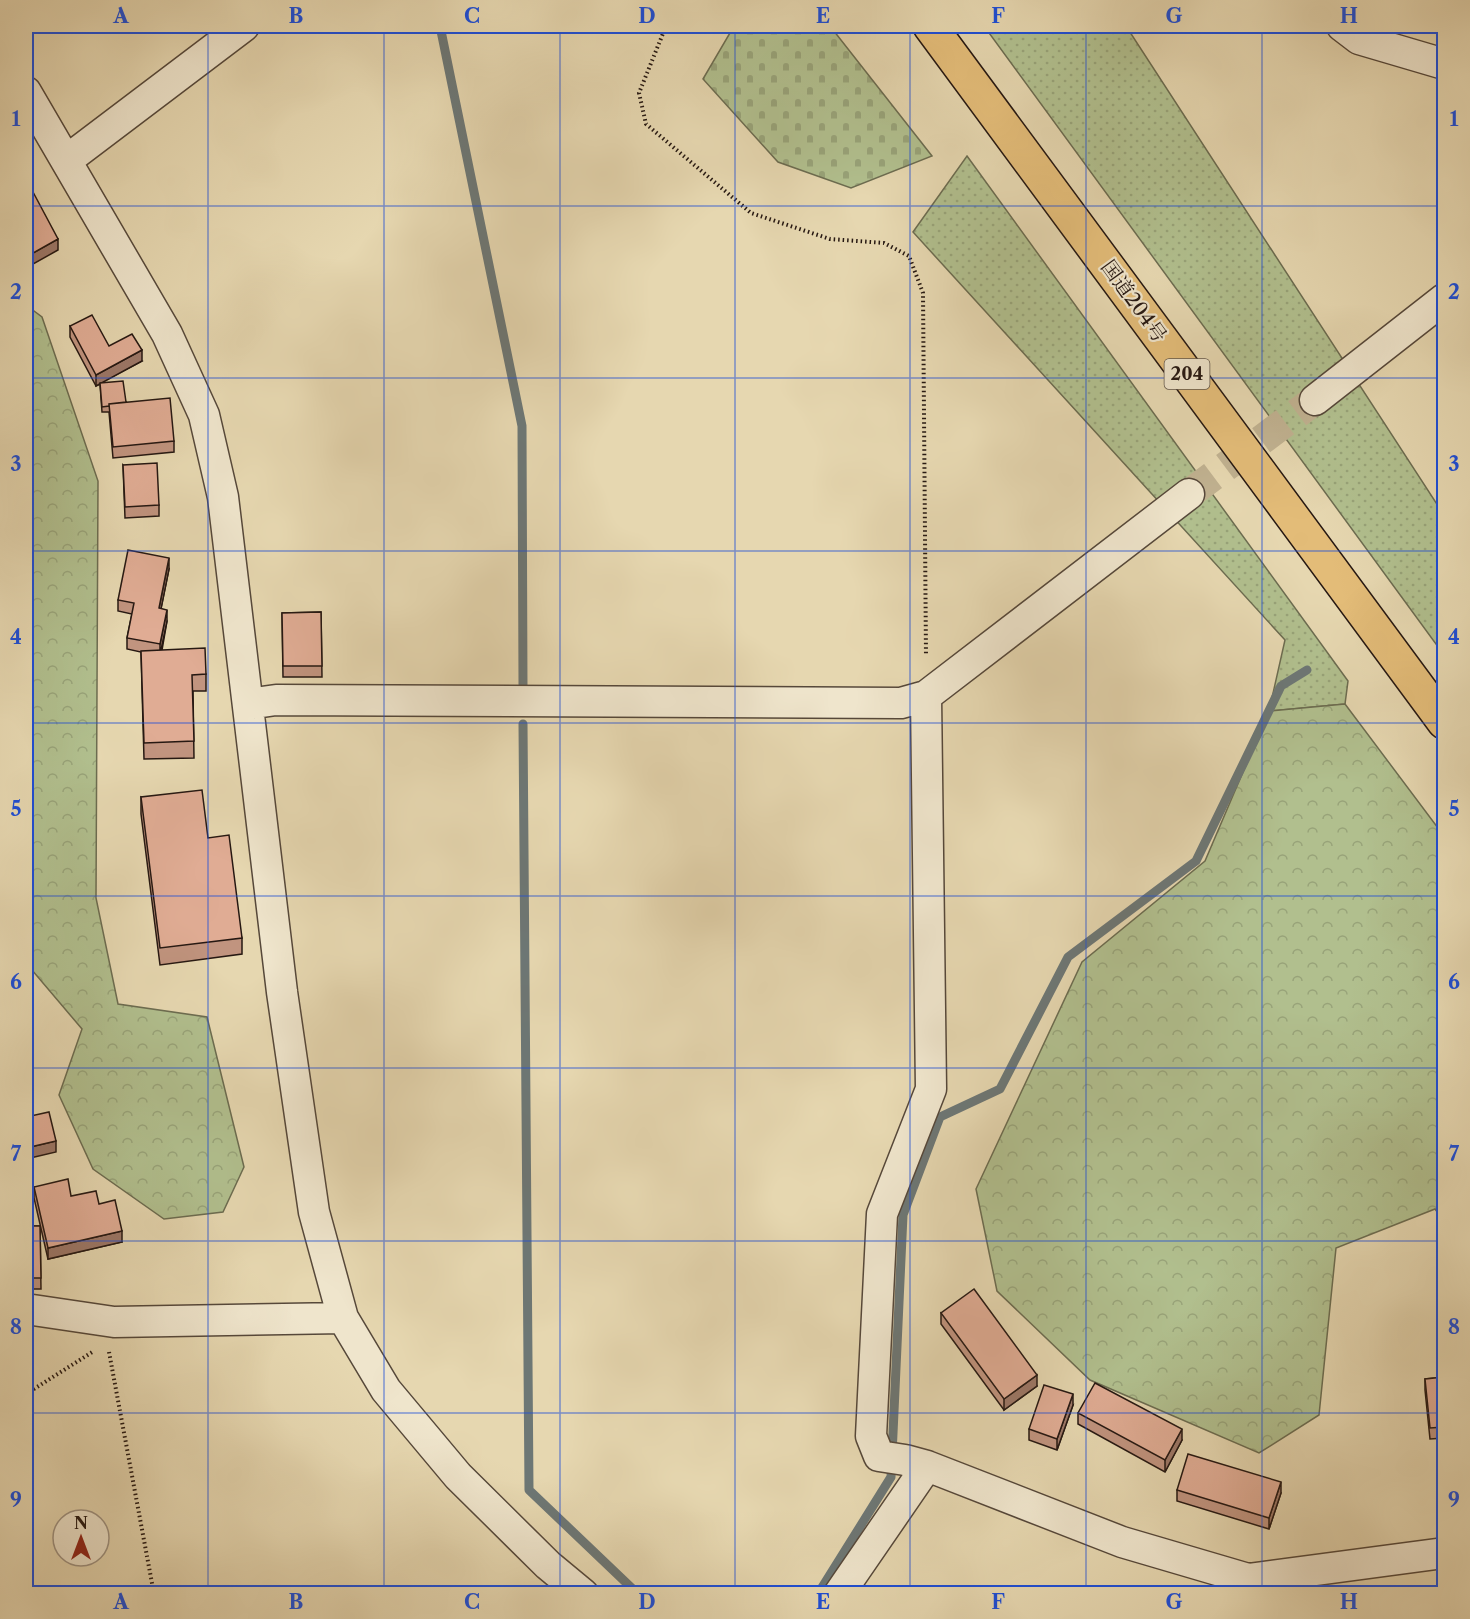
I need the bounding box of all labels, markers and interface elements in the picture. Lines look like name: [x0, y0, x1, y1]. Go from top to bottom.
text: A: [112, 4, 129, 28]
text: B: [289, 4, 304, 28]
text: C: [464, 4, 480, 28]
text: D: [638, 4, 656, 28]
text: E: [816, 4, 830, 28]
text: F: [991, 4, 1005, 28]
text: G: [1166, 4, 1183, 28]
text: H: [1340, 4, 1358, 28]
text: 1: [12, 107, 21, 131]
text: 1: [1450, 107, 1459, 131]
street label: 国道204号: [1096, 255, 1172, 347]
text: 2: [10, 280, 22, 304]
text: 2: [1448, 280, 1460, 304]
road number: 204: [1164, 359, 1210, 389]
text: 3: [10, 452, 22, 476]
text: 3: [1448, 452, 1460, 476]
text: 4: [10, 625, 22, 649]
text: 4: [1448, 625, 1460, 649]
text: 5: [10, 797, 22, 821]
text: 5: [1448, 797, 1460, 821]
text: 6: [10, 970, 22, 994]
text: 6: [1448, 970, 1460, 994]
text: 7: [11, 1142, 22, 1166]
text: 7: [1449, 1142, 1460, 1166]
text: 8: [10, 1315, 22, 1339]
text: 8: [1448, 1315, 1460, 1339]
text: 9: [10, 1488, 22, 1512]
text: 9: [1448, 1488, 1460, 1512]
north arrow: [51, 1508, 111, 1568]
text: N: [74, 1513, 88, 1533]
text: A: [112, 1590, 129, 1614]
text: B: [289, 1590, 304, 1614]
text: C: [464, 1590, 480, 1614]
text: D: [638, 1590, 656, 1614]
text: E: [816, 1590, 830, 1614]
text: F: [991, 1590, 1005, 1614]
text: G: [1166, 1590, 1183, 1614]
text: H: [1340, 1590, 1358, 1614]

